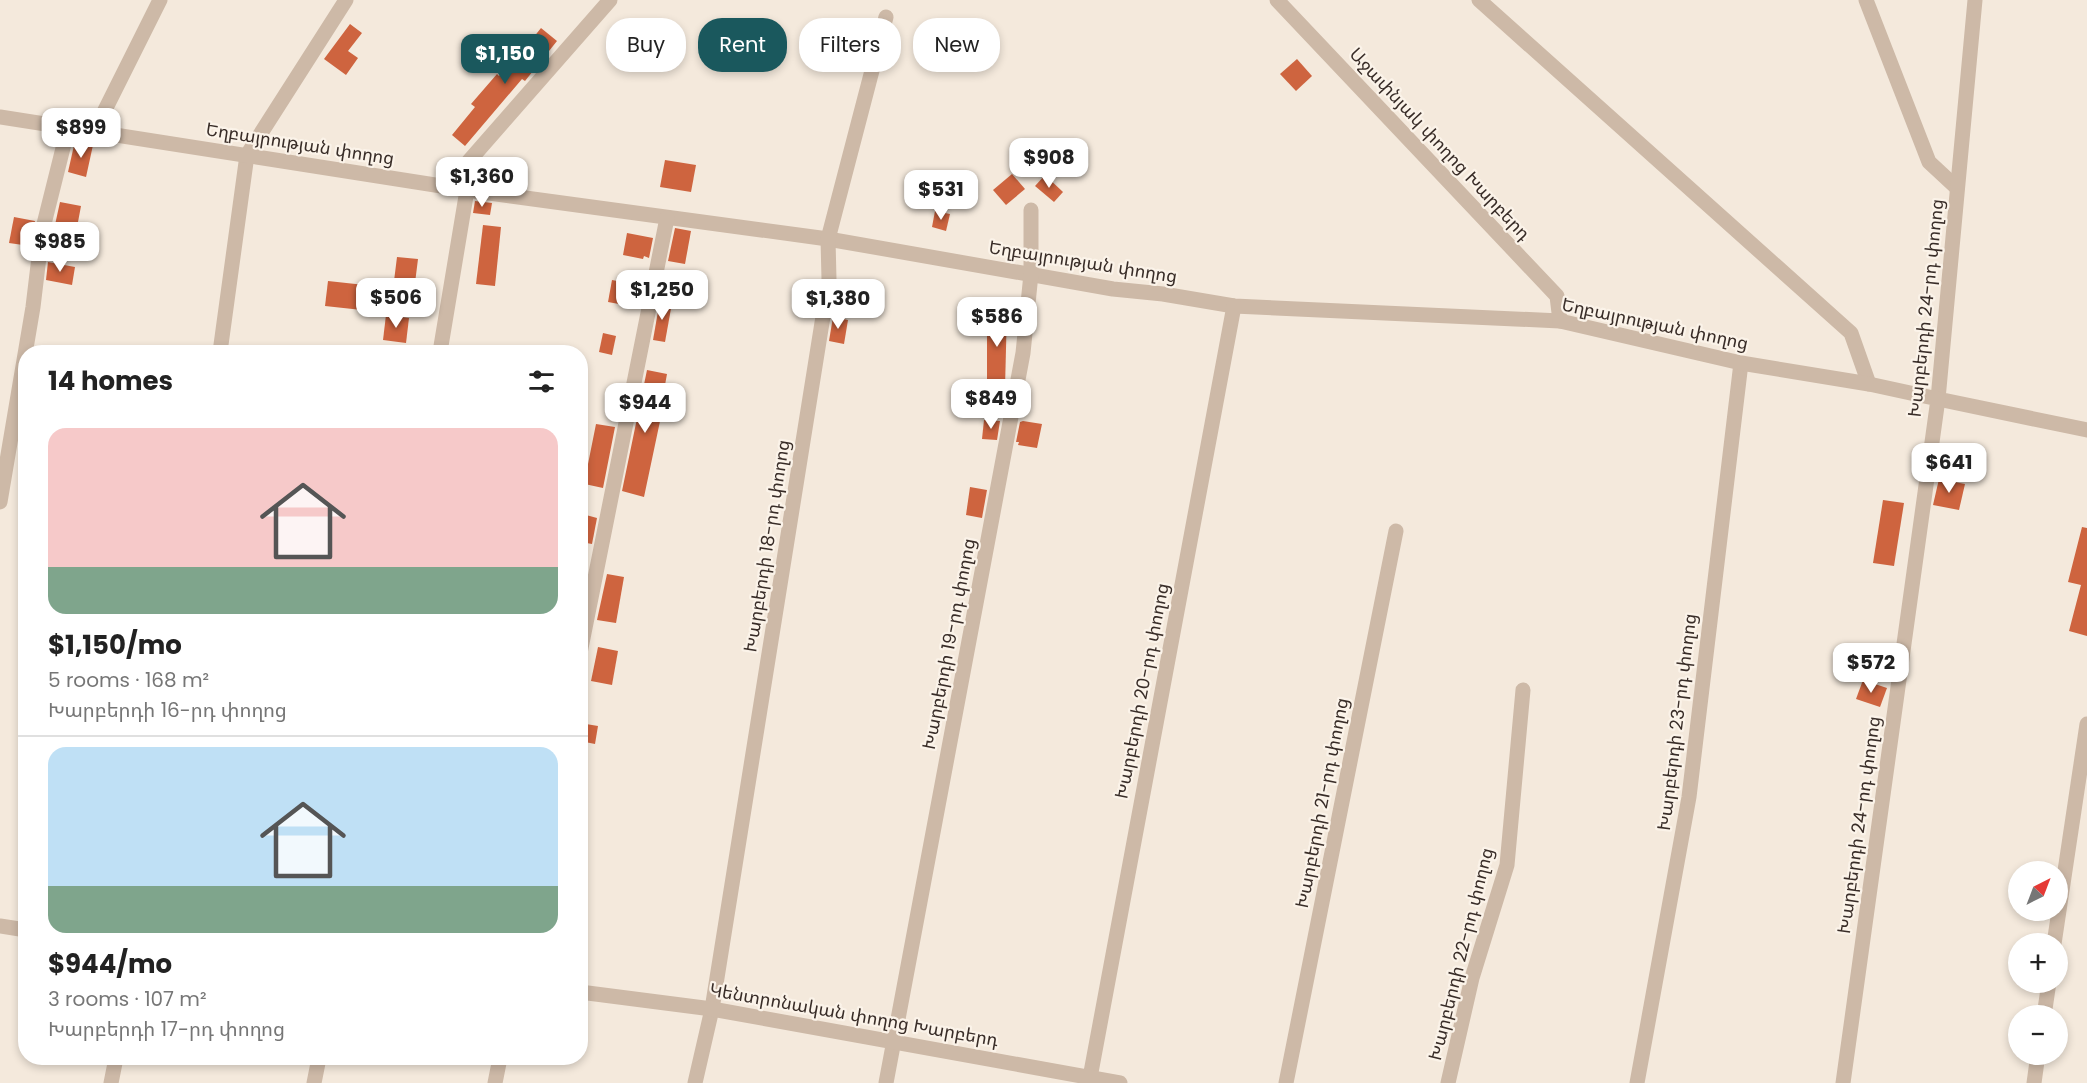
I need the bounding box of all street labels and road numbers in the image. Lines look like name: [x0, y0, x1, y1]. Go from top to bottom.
street label: Աջափնյակ փողոց Խարբերդ: [1344, 42, 1537, 246]
street label: Եղբայրության փողոց: [204, 116, 396, 171]
street label: Խարբերդի 24-րդ փողոց: [1902, 198, 1949, 418]
street label: Եղբայրության փողոց: [987, 234, 1179, 289]
street label: Եղբայրության փողոց: [1559, 292, 1751, 356]
street label: Խարբերդի 18-րդ փողոց: [737, 438, 796, 654]
street label: Խարբերդի 19-րդ փողոց: [916, 536, 981, 752]
street label: Խարբերդի 20-րդ փողոց: [1108, 581, 1175, 801]
street label: Խարբերդի 23-րդ փողոց: [1651, 612, 1702, 832]
street label: Խարբերդի 21-րդ փողոց: [1289, 696, 1354, 910]
street label: Խարբերդի 24-րդ փողոց: [1831, 715, 1886, 935]
street label: Խարբերդի 22-րդ փողոց: [1422, 845, 1499, 1063]
street label: Կենտրոնական փողոց Խարբերդ: [708, 977, 1001, 1052]

